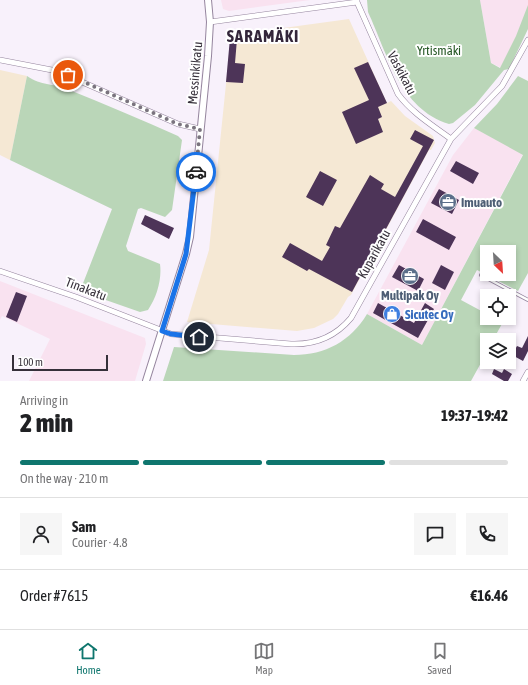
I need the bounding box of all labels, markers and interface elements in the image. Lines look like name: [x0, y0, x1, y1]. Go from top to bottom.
district label: SARAMÄKI: [227, 26, 299, 46]
street label: Messinkikatu: [185, 41, 205, 105]
park label: Yrtismäki: [417, 43, 461, 58]
street label: Vaskikatu: [384, 49, 420, 97]
pin: [51, 58, 85, 92]
icon: bag: [57, 64, 79, 86]
courier: [176, 152, 216, 192]
icon: car: [185, 161, 207, 183]
office icon: Imuauto: [438, 192, 458, 212]
place label: Imuauto: [461, 195, 502, 210]
street label: Kuparikatu: [355, 227, 393, 281]
north arrow: [480, 245, 516, 281]
map controls: [480, 245, 516, 369]
office icon: Multipak Oy: [400, 266, 420, 286]
street label: Tinakatu: [63, 274, 109, 304]
place label: Multipak Oy: [381, 288, 440, 303]
button: locate: [480, 289, 516, 325]
shop icon: Sicutec Oy: [382, 304, 402, 324]
place label: Sicutec Oy: [405, 307, 454, 322]
pin: [182, 320, 216, 354]
icon: home: [188, 326, 210, 348]
button: layers: [480, 333, 516, 369]
scale bar: [12, 353, 108, 372]
text: 100 m: [18, 356, 43, 368]
text: Arriving in: [20, 393, 68, 408]
text: 19:37–19:42: [441, 407, 508, 424]
text: 2 min: [20, 408, 73, 438]
text: On the way · 210 m: [20, 471, 108, 486]
button: person: [20, 513, 62, 555]
button: chat: [414, 513, 456, 555]
button: phone: [466, 513, 508, 555]
text: Sam: [72, 518, 96, 535]
text: Courier · 4.8: [72, 535, 128, 550]
text: Order #7615: [20, 587, 88, 604]
text: €16.46: [470, 587, 508, 604]
tab: Home: [76, 640, 101, 676]
tab: Map: [253, 640, 275, 676]
tab: Saved: [427, 640, 452, 676]

